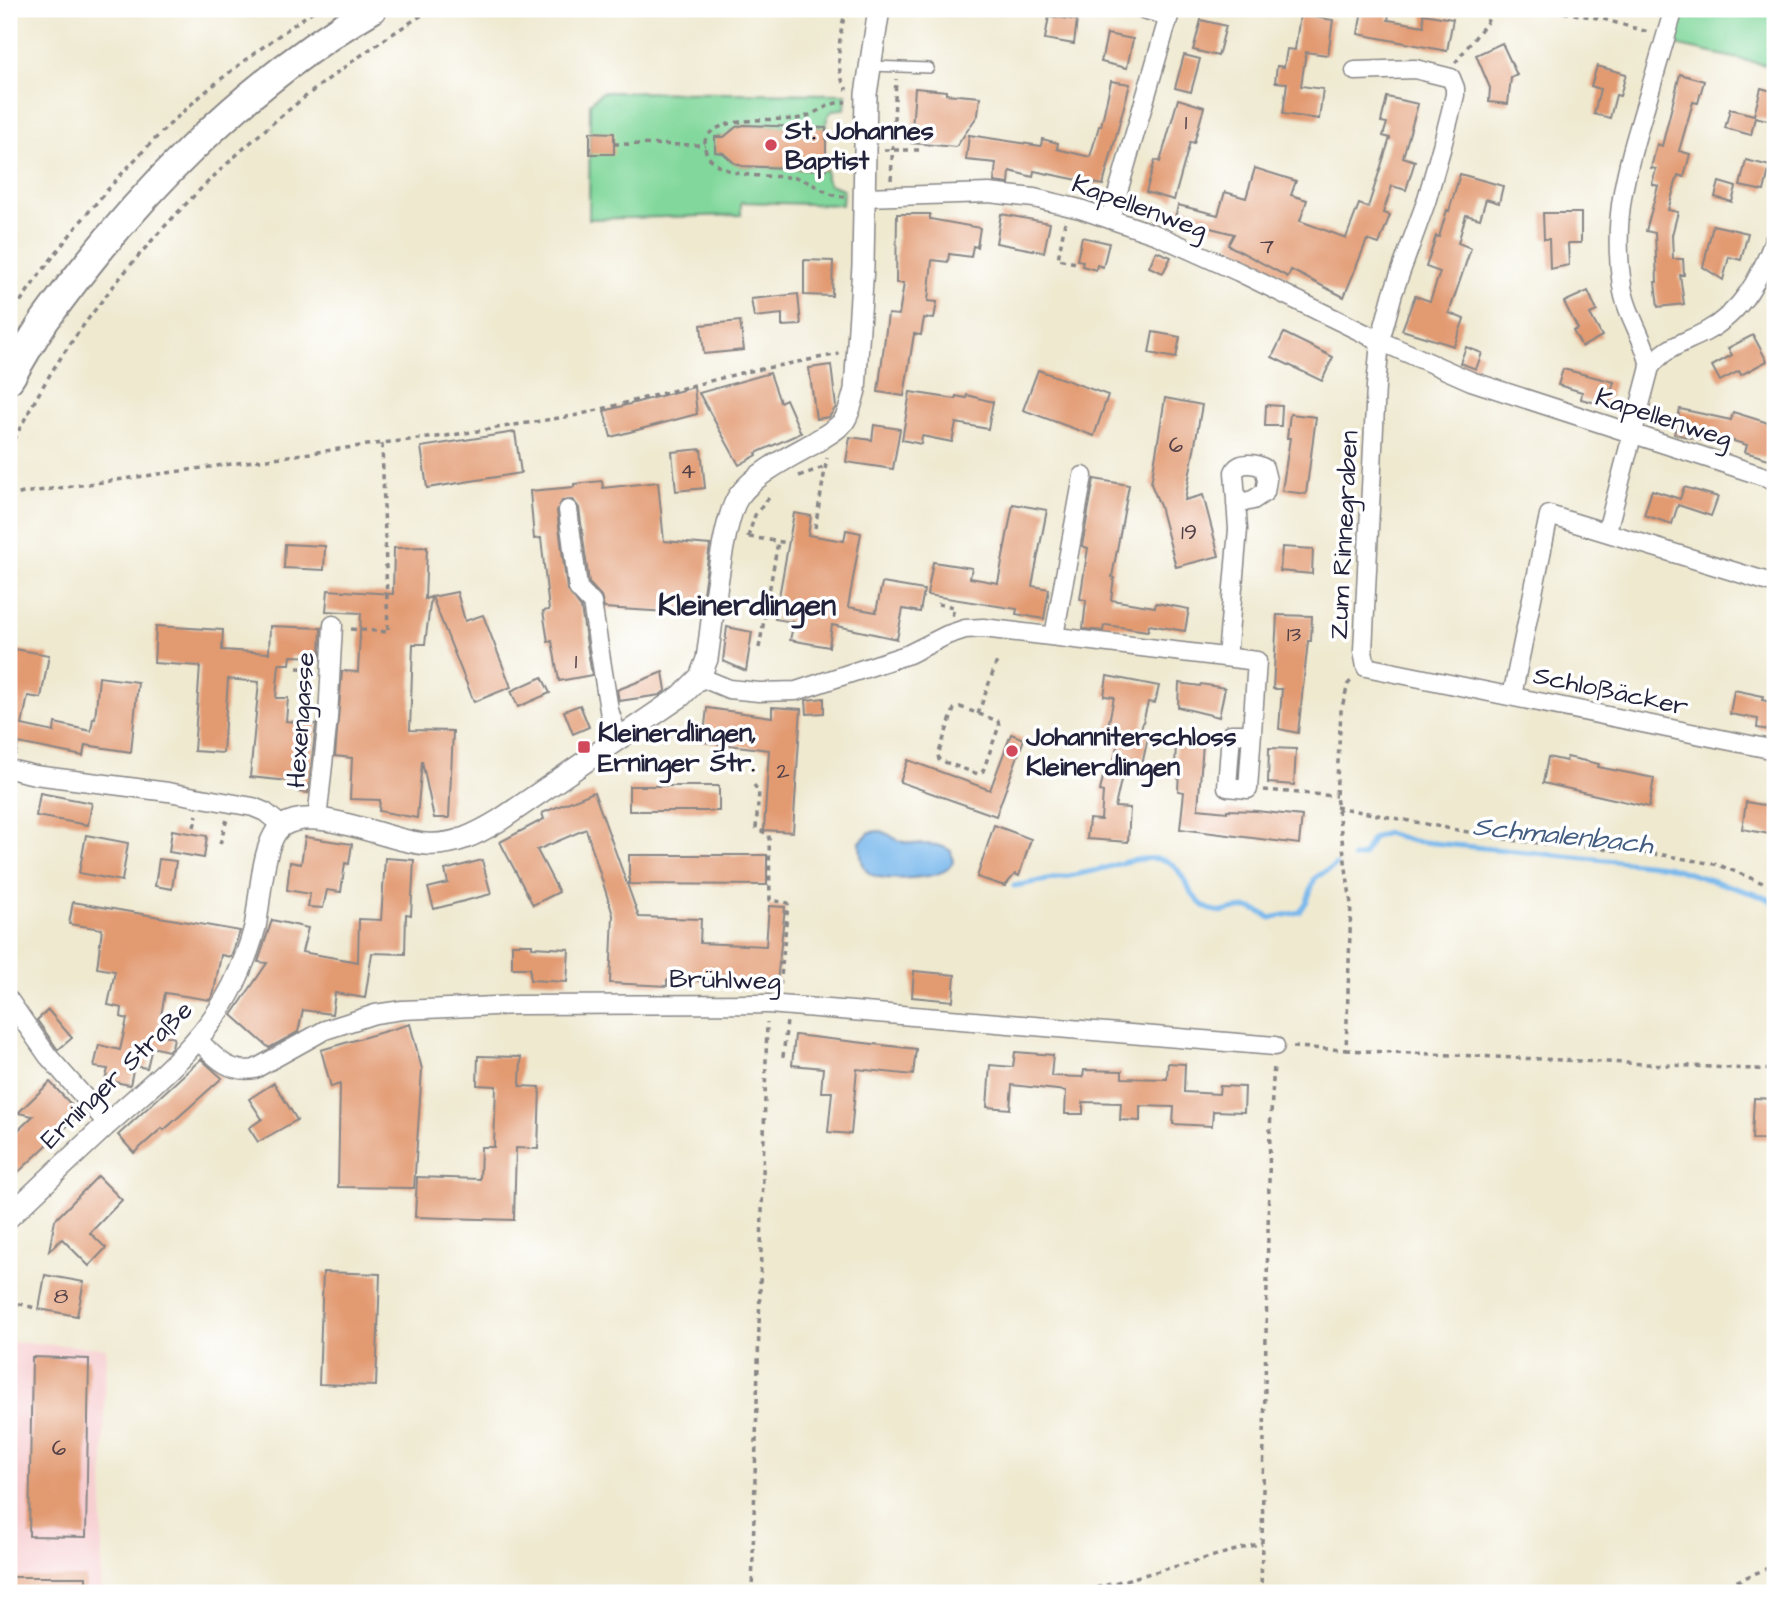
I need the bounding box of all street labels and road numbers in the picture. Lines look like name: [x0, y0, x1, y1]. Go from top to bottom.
street label: Kapellenweg: [1066, 166, 1212, 250]
street label: Kapellenweg: [1590, 379, 1736, 459]
street label: Zum Rinnegraben: [1321, 430, 1369, 641]
street label: Hexengasse: [278, 651, 326, 789]
street label: Schloßäcker: [1530, 657, 1691, 725]
street label: Brühlweg: [669, 961, 781, 1001]
street label: Erninger Straße: [33, 993, 202, 1158]

